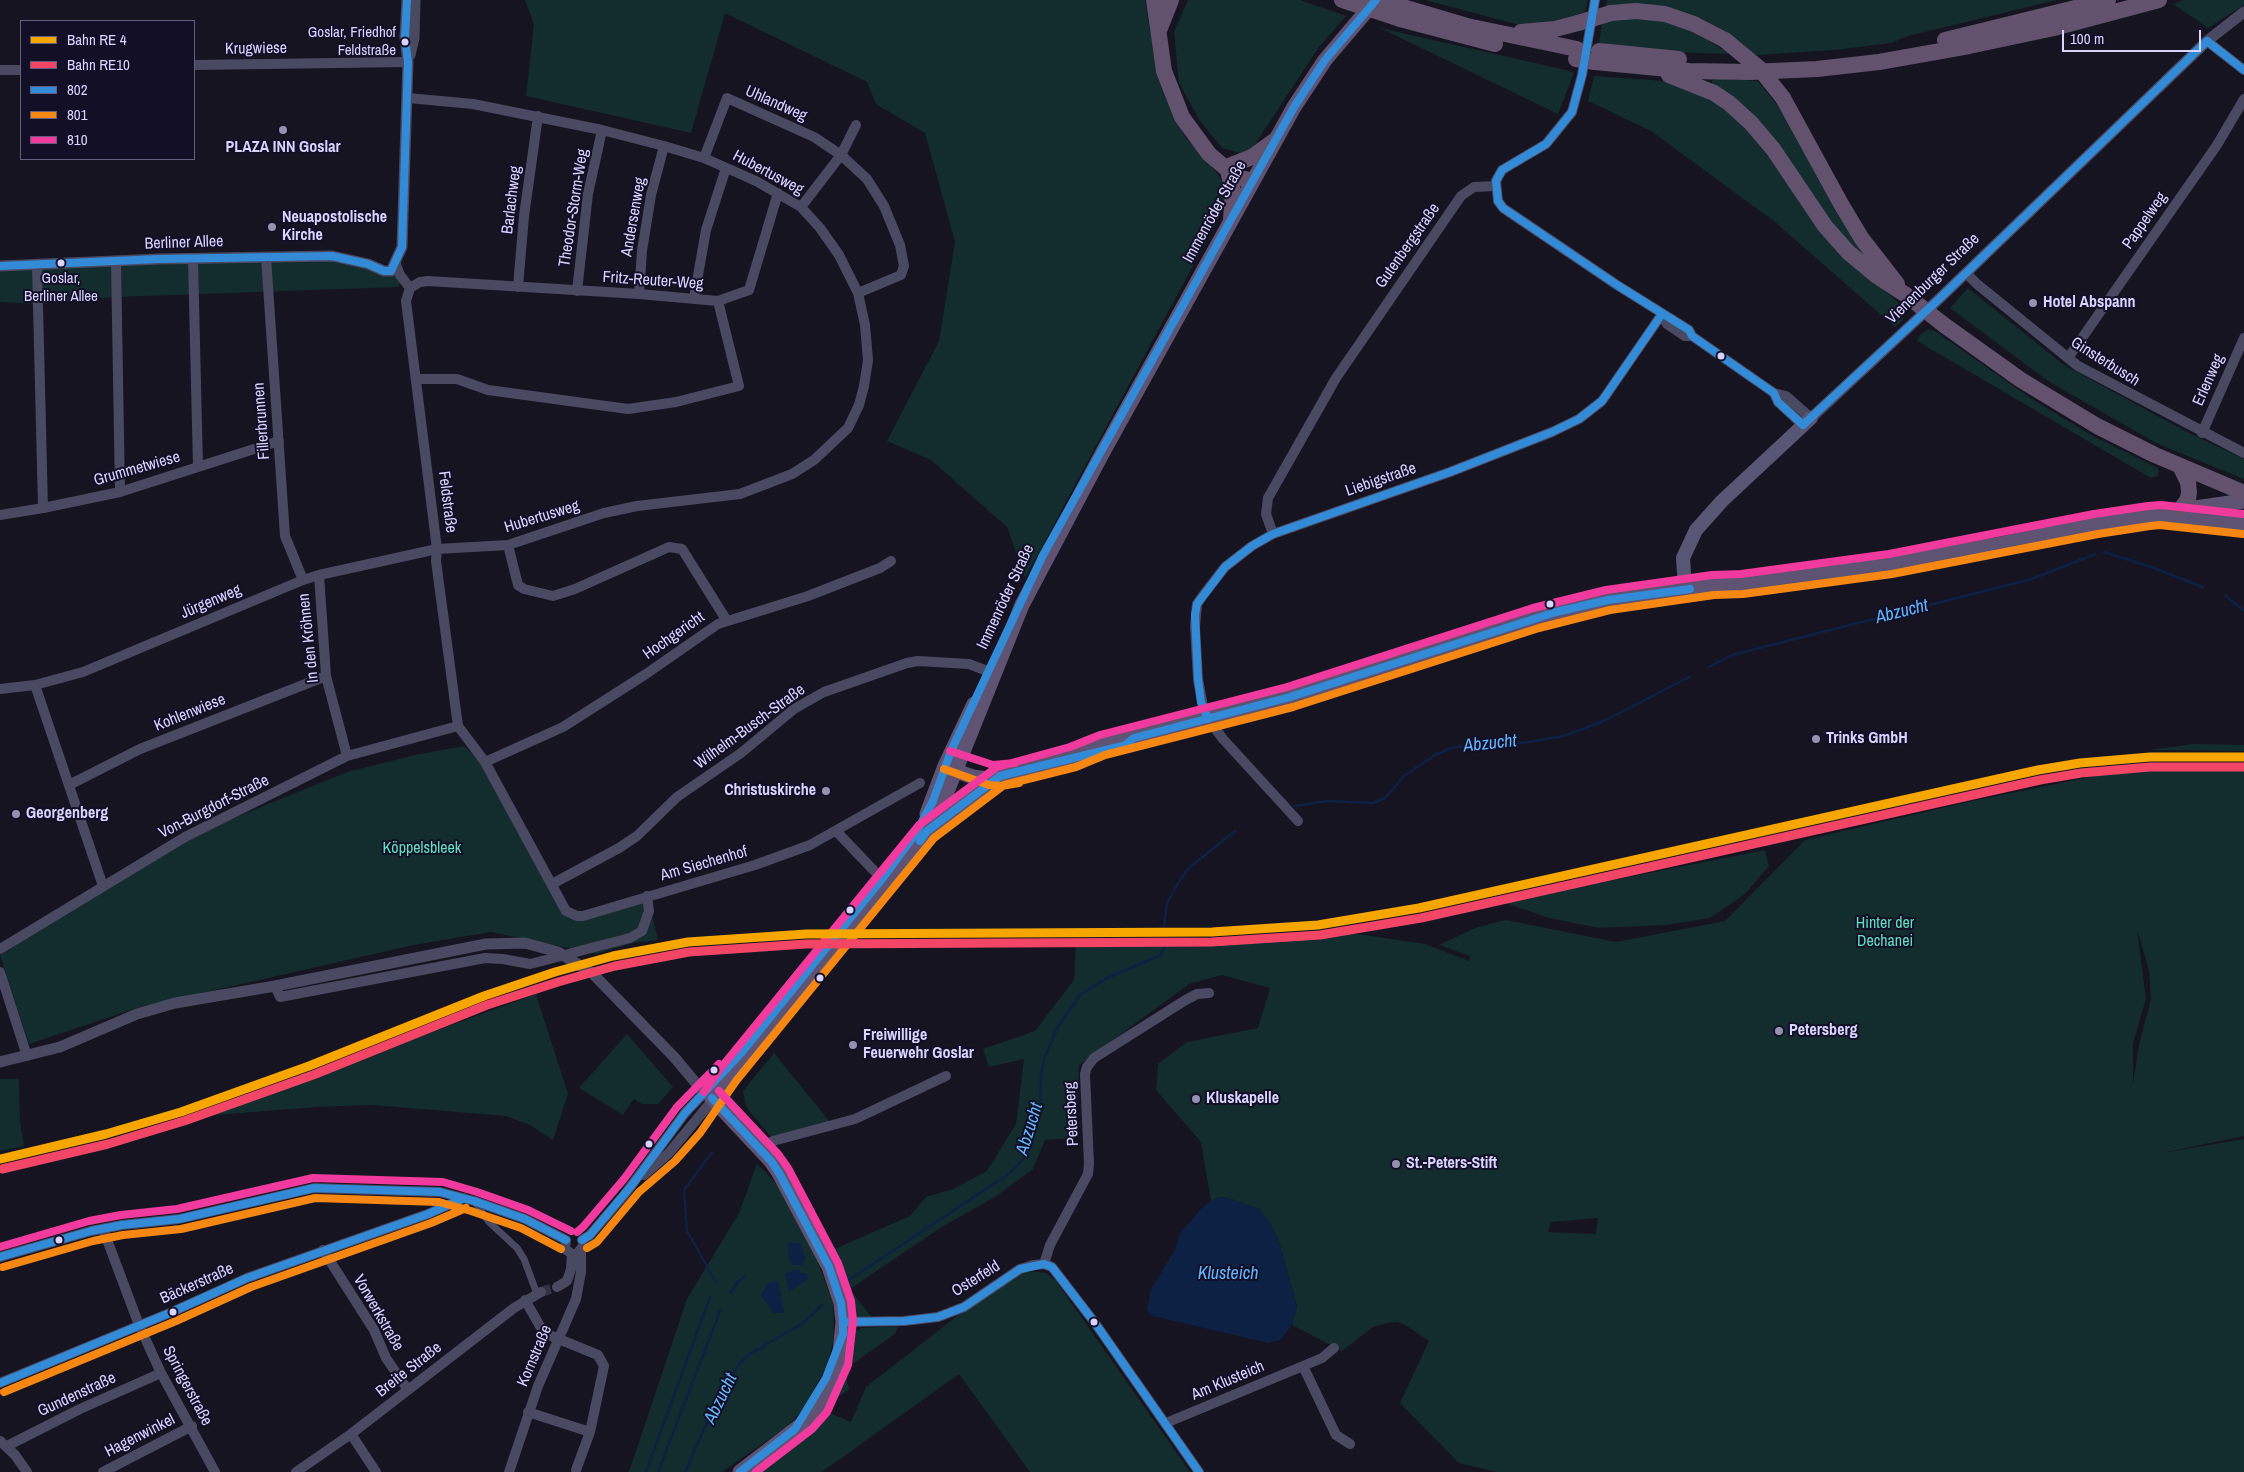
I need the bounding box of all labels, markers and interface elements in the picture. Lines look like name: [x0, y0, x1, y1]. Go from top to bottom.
legend: [20, 20, 195, 160]
scale bar: [2064, 20, 2203, 52]
place label: Goslar, Friedhof Feldstraße: [308, 24, 396, 59]
text: 100 m: [2070, 28, 2104, 49]
text: Bahn RE 4: [67, 29, 127, 50]
marker: Goslar, Friedhof Feldstraße: [400, 37, 410, 47]
street label: Krugwiese: [225, 39, 287, 59]
text: Bahn RE10: [67, 54, 130, 75]
text: 802: [67, 79, 88, 100]
street label: Uhlandweg: [742, 82, 810, 126]
text: 801: [67, 104, 88, 125]
marker: PLAZA INN Goslar: [277, 124, 289, 136]
text: 810: [67, 129, 88, 150]
place label: PLAZA INN Goslar: [225, 138, 341, 158]
street label: Hubertusweg: [729, 146, 807, 200]
street label: Theodor-Storm-Weg: [555, 148, 593, 268]
street label: Immenröder Straße: [1179, 158, 1251, 266]
street label: Barlachweg: [498, 165, 526, 235]
street label: Andersenweg: [618, 176, 650, 258]
street label: Pappelweg: [2119, 189, 2171, 253]
street label: Gutenbergstraße: [1372, 200, 1444, 292]
place label: Neuapostolische Kirche: [282, 208, 387, 246]
marker: Neuapostolische Kirche: [266, 221, 278, 233]
street label: Vienenburger Straße: [1882, 230, 1984, 328]
street label: Berliner Allee: [144, 232, 224, 254]
marker: Goslar, Berliner Allee: [56, 258, 66, 268]
street label: Fritz-Reuter-Weg: [602, 268, 704, 294]
place label: Goslar, Berliner Allee: [24, 270, 98, 305]
place label: Hotel Abspann: [2043, 293, 2136, 313]
marker: Hotel Abspann: [2027, 297, 2039, 309]
street label: Ginsterbusch: [2067, 333, 2143, 391]
unlabelled marker: [1716, 351, 1726, 361]
street label: Erlenweg: [2189, 351, 2229, 409]
street label: Fillerbrunnen: [250, 382, 274, 460]
street label: Grummetwiese: [92, 448, 182, 490]
street label: Liebigstraße: [1343, 459, 1419, 501]
street label: Feldstraße: [434, 470, 460, 534]
street label: Hubertusweg: [502, 497, 582, 537]
street label: Immenröder Straße: [973, 541, 1039, 653]
street label: Jürgenweg: [178, 581, 244, 623]
street label: In den Kröhnen: [295, 592, 323, 684]
water label: Abzucht: [1874, 595, 1930, 629]
unlabelled marker: [1545, 599, 1555, 609]
street label: Hochgericht: [640, 608, 708, 664]
street label: Wilhelm-Busch-Straße: [691, 680, 809, 774]
street label: Kohlenwiese: [152, 690, 228, 736]
place label: Trinks GmbH: [1826, 729, 1908, 749]
water label: Abzucht: [1462, 730, 1518, 758]
marker: Trinks GmbH: [1810, 733, 1822, 745]
street label: Von-Burgdorf-Straße: [156, 771, 272, 843]
place label: Christuskirche: [724, 781, 816, 801]
marker: Christuskirche: [820, 785, 832, 797]
place label: Georgenberg: [26, 804, 108, 824]
marker: Georgenberg: [10, 808, 22, 820]
park label: Köppelsbleek: [383, 839, 461, 859]
street label: Am Siechenhof: [658, 842, 750, 886]
unlabelled marker: [845, 905, 855, 915]
park label: Hinter der Dechanei: [1856, 914, 1914, 952]
unlabelled marker: [815, 973, 825, 983]
place label: Petersberg: [1789, 1021, 1858, 1041]
marker: Petersberg: [1773, 1025, 1785, 1037]
place label: Freiwillige Feuerwehr Goslar: [863, 1026, 974, 1064]
marker: Freiwillige Feuerwehr Goslar: [847, 1039, 859, 1051]
unlabelled marker: [709, 1065, 719, 1075]
street label: Petersberg: [1061, 1081, 1083, 1147]
place label: Kluskapelle: [1206, 1089, 1279, 1109]
marker: Kluskapelle: [1190, 1093, 1202, 1105]
water label: Abzucht: [1012, 1100, 1048, 1158]
unlabelled marker: [644, 1139, 654, 1149]
place label: St.-Peters-Stift: [1406, 1154, 1497, 1174]
marker: St.-Peters-Stift: [1390, 1158, 1402, 1170]
unlabelled marker: [54, 1235, 64, 1245]
street label: Osterfeld: [948, 1257, 1004, 1301]
street label: Bäckerstraße: [157, 1259, 237, 1309]
water label: Klusteich: [1198, 1263, 1258, 1285]
street label: Vorwerkstraße: [349, 1272, 407, 1354]
unlabelled marker: [168, 1307, 178, 1317]
unlabelled marker: [1089, 1317, 1099, 1327]
street label: Kornstraße: [513, 1322, 557, 1390]
street label: Breite Straße: [372, 1338, 446, 1402]
street label: Springerstraße: [158, 1343, 216, 1429]
street label: Am Klusteich: [1189, 1357, 1267, 1405]
street label: Gundenstraße: [35, 1369, 119, 1421]
water label: Abzucht: [700, 1370, 742, 1428]
street label: Hagenwinkel: [102, 1410, 178, 1462]

